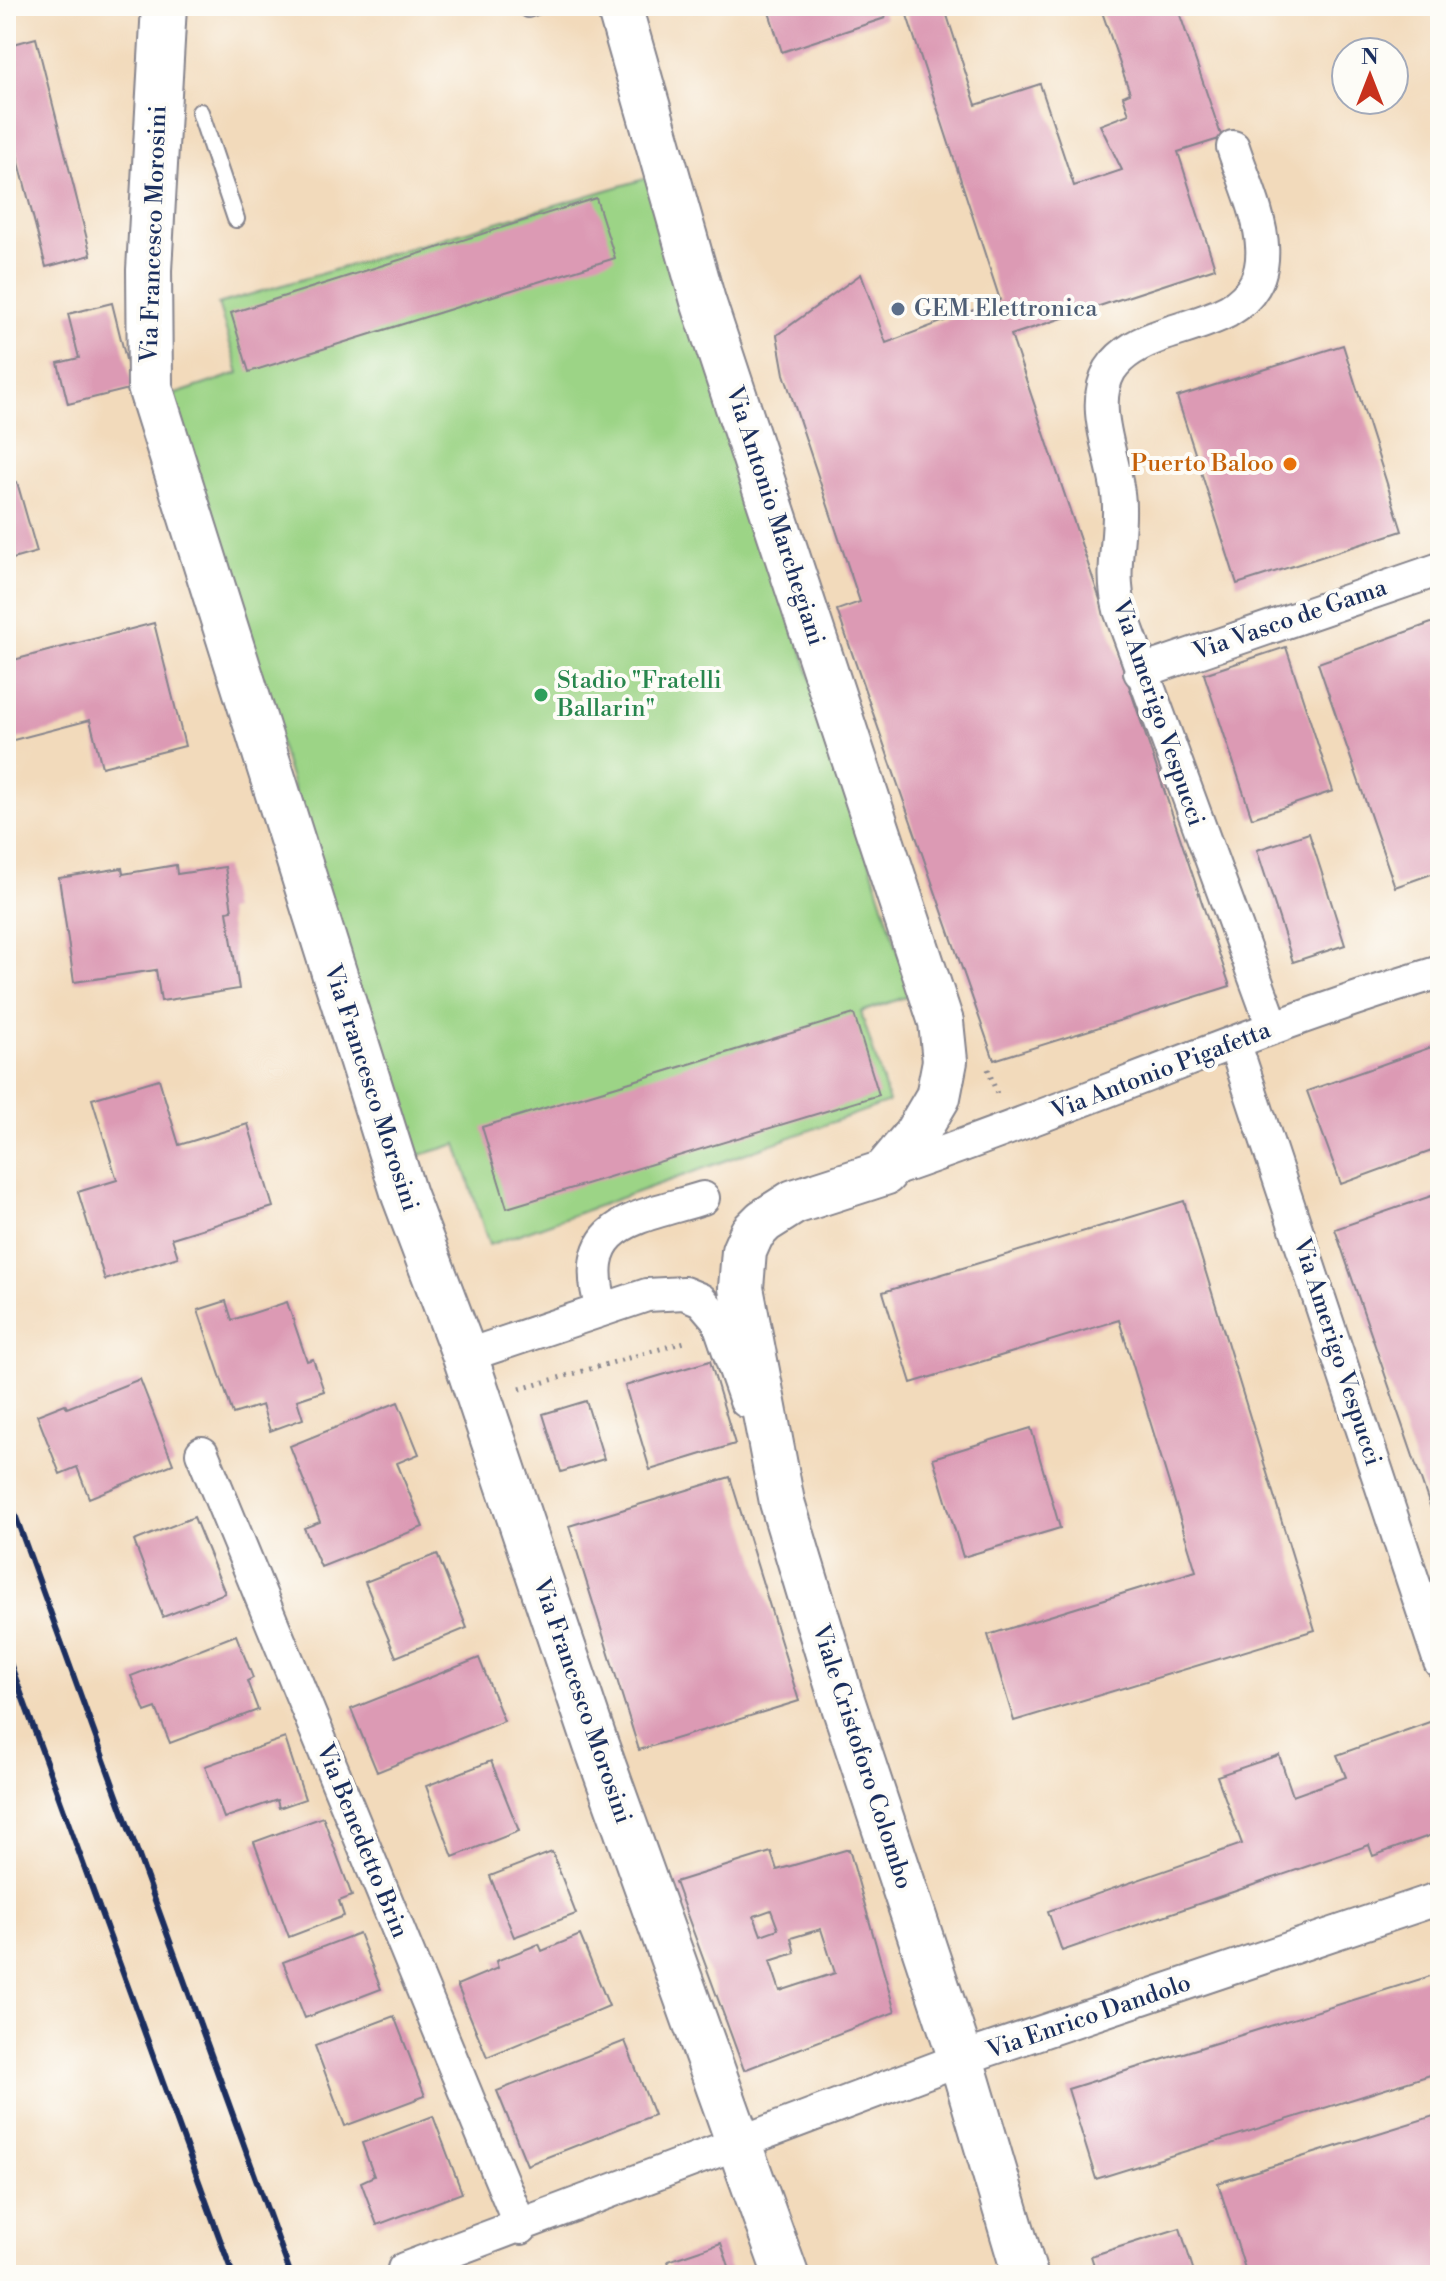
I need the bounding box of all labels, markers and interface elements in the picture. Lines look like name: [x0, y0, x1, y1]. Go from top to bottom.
north arrow: [1330, 36, 1410, 116]
text: N: [1361, 44, 1379, 71]
street label: Via Francesco Morosini: [134, 105, 173, 364]
place label: GEM Elettronica: [914, 294, 1098, 324]
marker: GEM Elettronica: [889, 300, 907, 318]
street label: Via Antonio Marchegiani: [719, 382, 831, 649]
place label: Puerto Baloo: [1131, 449, 1274, 479]
marker: Puerto Baloo: [1281, 455, 1299, 473]
street label: Via Vasco de Gama: [1188, 573, 1392, 668]
street label: Via Amerigo Vespucci: [1105, 595, 1211, 830]
place label: Stadio "Fratelli Ballarin": [556, 666, 722, 724]
marker: Stadio "Fratelli Ballarin": [532, 686, 550, 704]
street label: Via Francesco Morosini: [317, 960, 425, 1215]
street label: Via Antonio Pigafetta: [1046, 1015, 1276, 1127]
street label: Via Amerigo Vespucci: [1286, 1233, 1388, 1470]
street label: Via Francesco Morosini: [526, 1574, 638, 1828]
street label: Viale Cristoforo Colombo: [805, 1620, 919, 1893]
street label: Via Benedetto Brin: [309, 1738, 415, 1943]
street label: Via Enrico Dandolo: [982, 1968, 1195, 2066]

